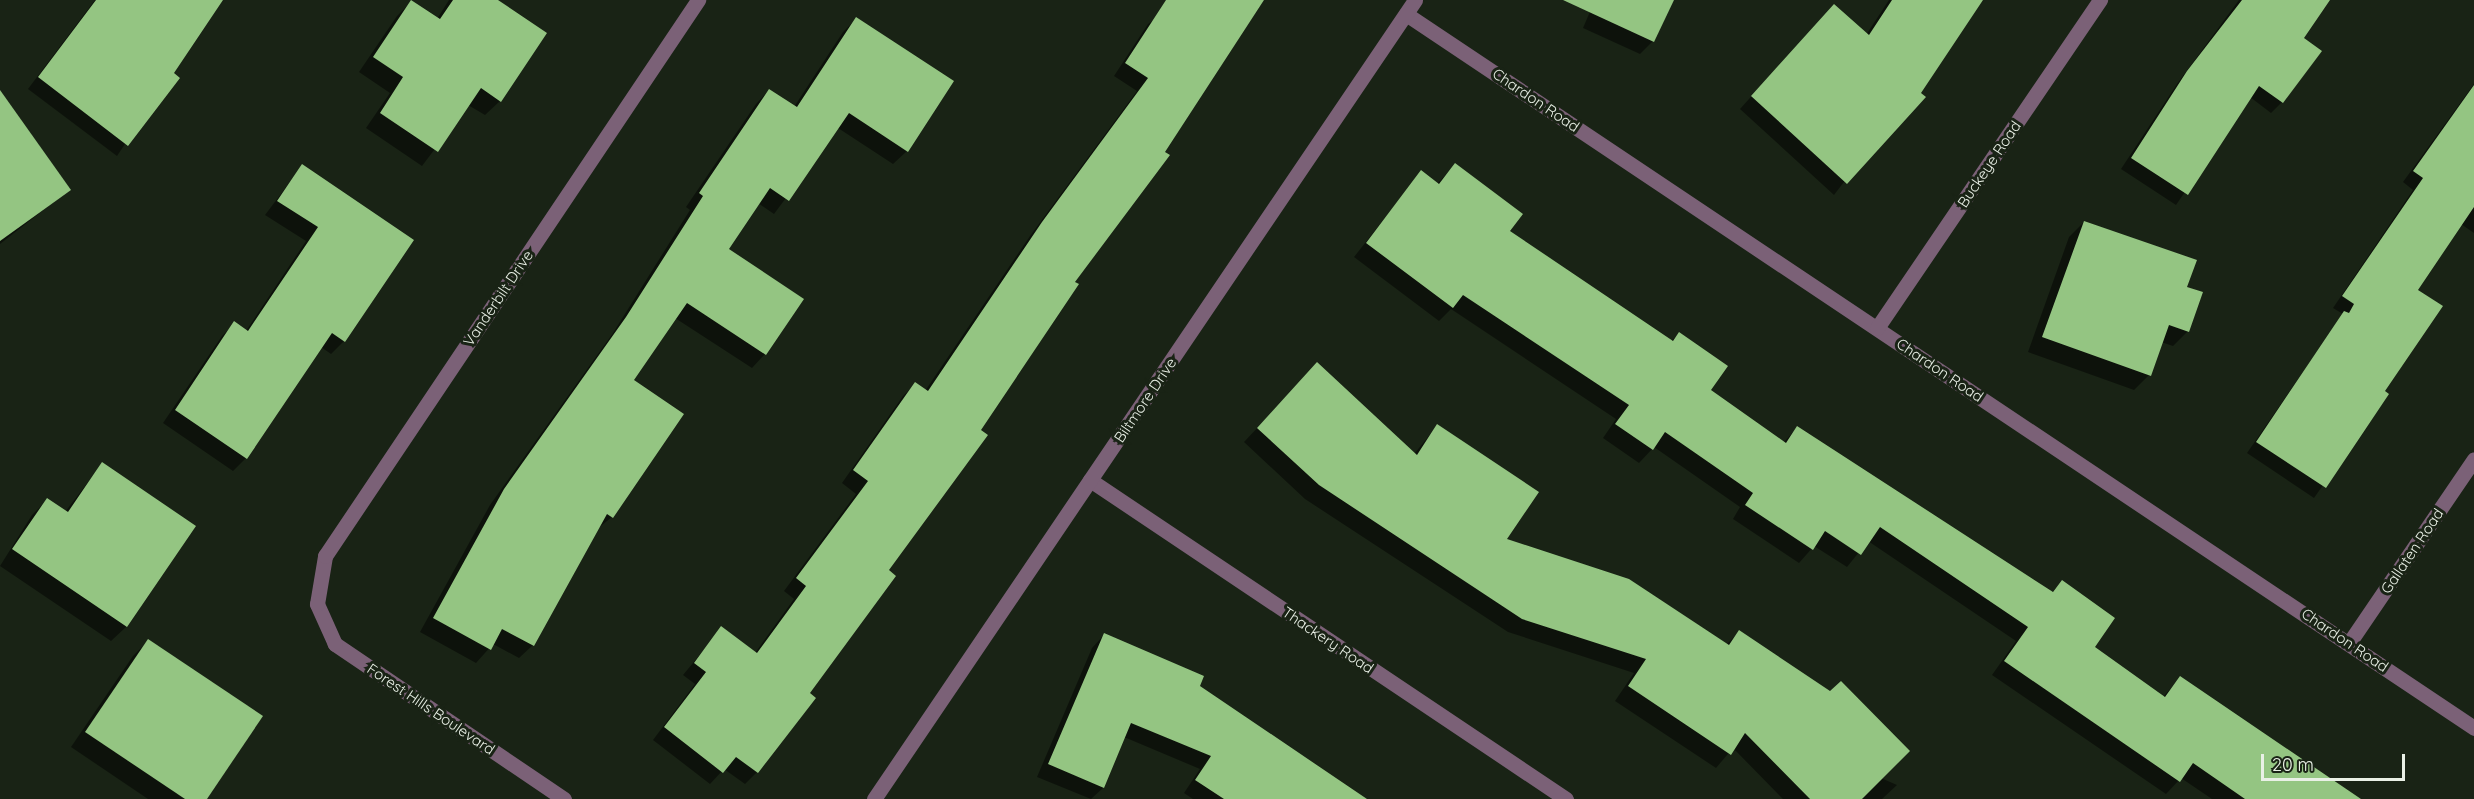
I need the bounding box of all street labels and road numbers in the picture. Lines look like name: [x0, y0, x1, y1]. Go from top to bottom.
street label: Chardon Road: [1489, 64, 1583, 136]
street label: Buckeye Road: [1953, 117, 2025, 211]
street label: Vanderbilt Drive: [459, 247, 537, 349]
street label: Chardon Road: [1893, 334, 1987, 406]
street label: Biltmore Drive: [1110, 354, 1180, 446]
street label: Gallaten Road: [2377, 505, 2447, 597]
street label: Thackery Road: [1279, 603, 1377, 677]
street label: Chardon Road: [2298, 604, 2392, 676]
street label: Forest Hills Boulevard: [364, 660, 498, 758]

